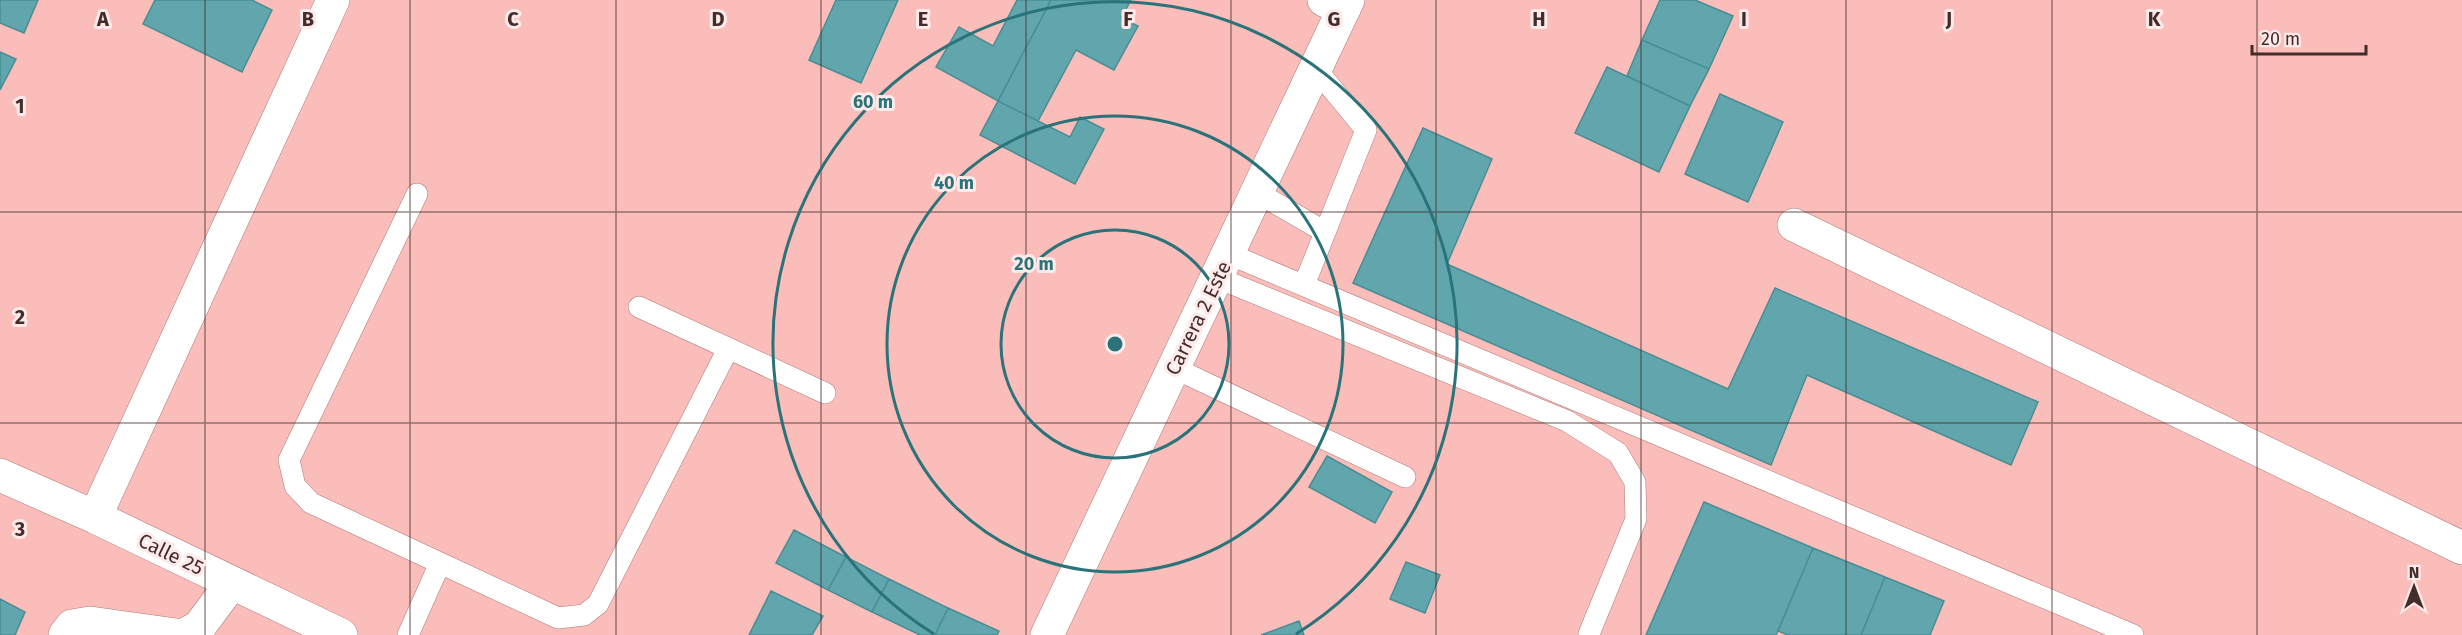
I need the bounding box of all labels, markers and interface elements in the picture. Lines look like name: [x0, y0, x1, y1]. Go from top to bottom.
text: A: [96, 7, 110, 31]
text: B: [302, 7, 314, 31]
text: C: [507, 7, 519, 31]
text: D: [711, 7, 725, 31]
text: E: [918, 7, 928, 31]
text: F: [1123, 7, 1133, 31]
text: G: [1328, 7, 1340, 31]
text: H: [1532, 7, 1546, 31]
text: I: [1741, 7, 1747, 31]
text: J: [1945, 7, 1952, 31]
text: K: [2148, 7, 2161, 31]
scale bar: [2252, 18, 2366, 56]
text: 20 m: [2261, 28, 2300, 50]
text: 60 m: [853, 91, 893, 113]
text: 1: [15, 94, 25, 118]
text: 40 m: [934, 172, 974, 194]
text: 20 m: [1014, 253, 1054, 275]
street label: Carrera 2 Este: [1160, 257, 1236, 379]
text: 2: [15, 305, 25, 329]
centre of rings: [1105, 334, 1125, 354]
text: 3: [14, 517, 25, 541]
street label: Calle 25: [135, 528, 207, 580]
north arrow: [2384, 557, 2444, 617]
text: N: [2409, 563, 2419, 582]

